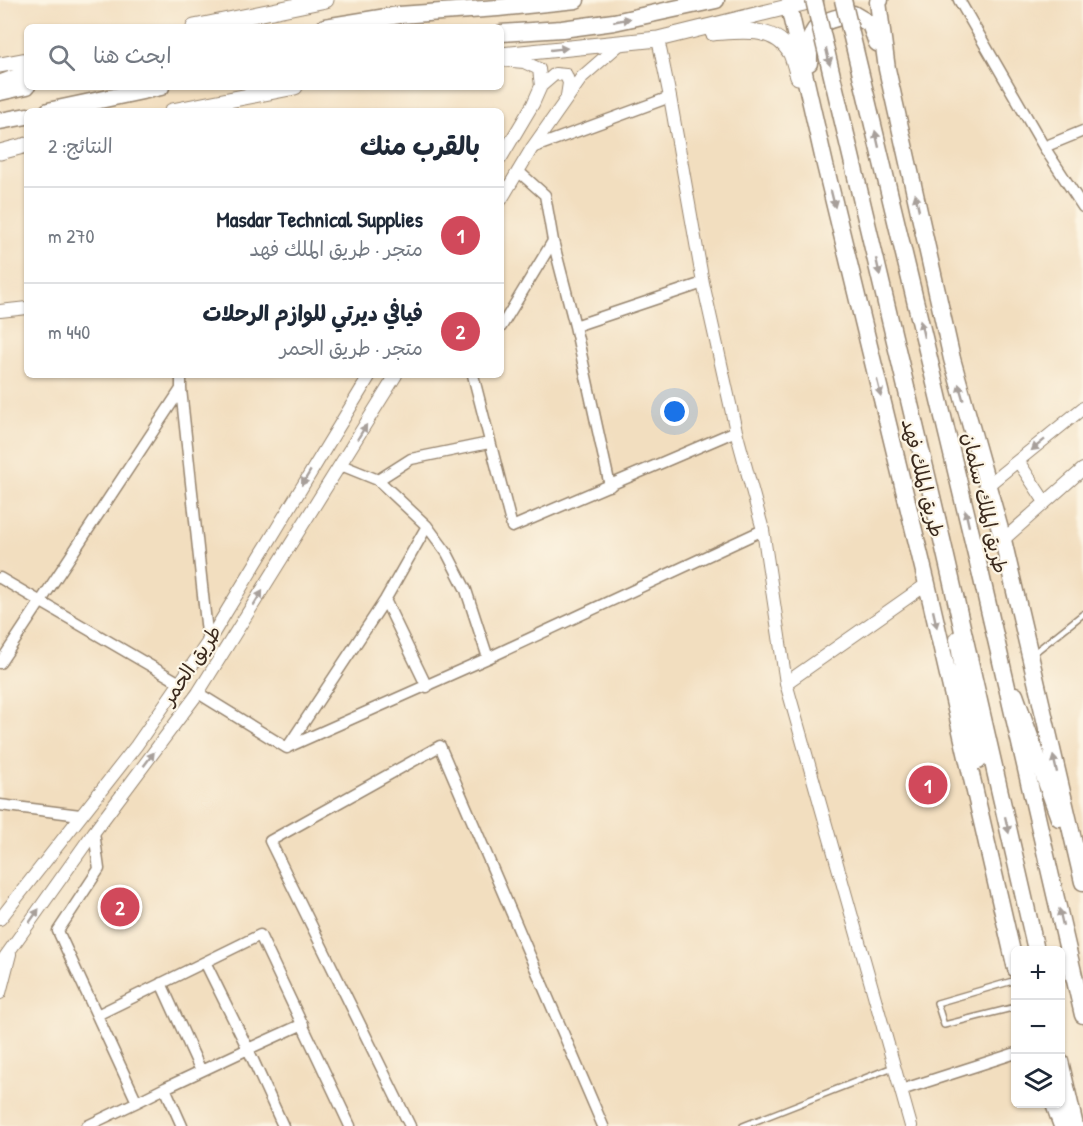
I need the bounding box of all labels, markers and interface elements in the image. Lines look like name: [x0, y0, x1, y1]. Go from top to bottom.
one-way arrow: [612, 15, 631, 24]
search box: [24, 24, 504, 90]
text: ابحث هنا: [93, 40, 172, 70]
icon: search: [45, 41, 78, 74]
one-way arrow: [550, 44, 569, 54]
one-way arrow: [823, 48, 833, 66]
text: بالقرب منك: [360, 128, 480, 163]
one-way arrow: [871, 130, 881, 148]
text: النتائج: 2: [48, 132, 113, 159]
one-way arrow: [829, 190, 839, 208]
one-way arrow: [911, 193, 921, 211]
text: Masdar Technical Supplies: [217, 204, 423, 234]
text: 270 m: [48, 222, 94, 249]
text: 1: [457, 222, 464, 249]
text: متجر · طريق الملك فهد: [249, 235, 423, 262]
one-way arrow: [873, 258, 883, 276]
text: فيافي ديرتي للوازم الرحلات: [202, 298, 423, 328]
text: 440 m: [48, 318, 90, 345]
text: 2: [456, 318, 465, 345]
one-way arrow: [916, 320, 926, 338]
text: متجر · طريق الحمر: [280, 334, 423, 361]
one-way arrow: [875, 379, 885, 398]
one-way arrow: [956, 383, 965, 401]
your location: [660, 397, 689, 426]
street label: طريق الملك فهد: [896, 416, 951, 540]
one-way arrow: [356, 424, 367, 440]
street label: طريق الملك سلمان: [956, 430, 1015, 576]
one-way arrow: [1031, 438, 1046, 451]
one-way arrow: [301, 470, 312, 486]
one-way arrow: [962, 509, 972, 528]
one-way arrow: [253, 589, 264, 606]
one-way arrow: [930, 610, 940, 628]
street label: طريق الحمر: [153, 619, 227, 712]
one-way arrow: [143, 751, 155, 767]
one-way arrow: [1050, 755, 1060, 773]
pin: 1: [908, 762, 948, 808]
one-way arrow: [1003, 816, 1012, 835]
pin: 2: [100, 884, 140, 930]
one-way arrow: [1056, 908, 1065, 927]
one-way arrow: [28, 909, 40, 925]
map controls: [1011, 946, 1065, 1108]
button: +: [1011, 946, 1065, 1000]
button: −: [1011, 1000, 1065, 1054]
button: layers: [1011, 1054, 1065, 1108]

